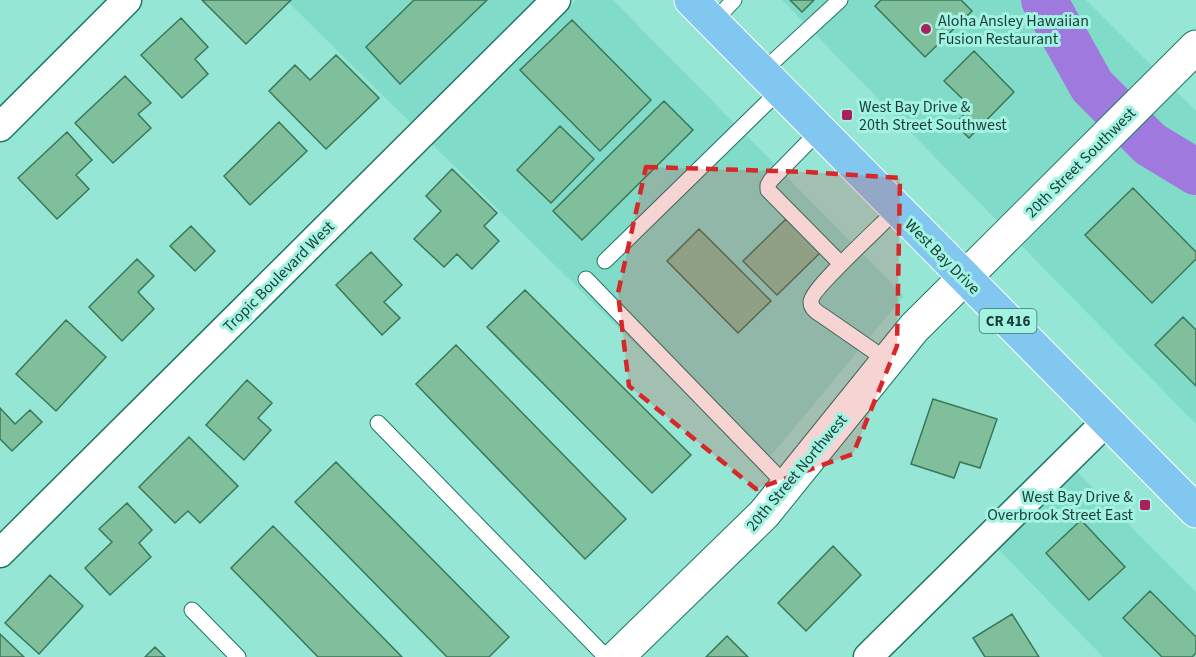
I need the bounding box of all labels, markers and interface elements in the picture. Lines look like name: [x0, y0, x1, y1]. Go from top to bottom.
place label: Aloha Ansley Hawaiian Fusion Restaurant: [938, 10, 1089, 50]
marker: Aloha Ansley Hawaiian Fusion Restaurant: [919, 22, 933, 36]
place label: West Bay Drive & 20th Street Southwest: [859, 96, 1007, 136]
street label: 20th Street Southwest: [1021, 102, 1141, 223]
marker: West Bay Drive & 20th Street Southwest: [840, 108, 854, 122]
street label: West Bay Drive: [900, 214, 985, 299]
street label: Tropic Boulevard West: [218, 216, 340, 337]
road number: CR 416: [980, 309, 1036, 333]
street label: 20th Street Northwest: [741, 409, 853, 536]
place label: West Bay Drive & Overbrook Street East: [987, 486, 1134, 526]
marker: West Bay Drive & Overbrook Street East: [1138, 498, 1152, 512]

